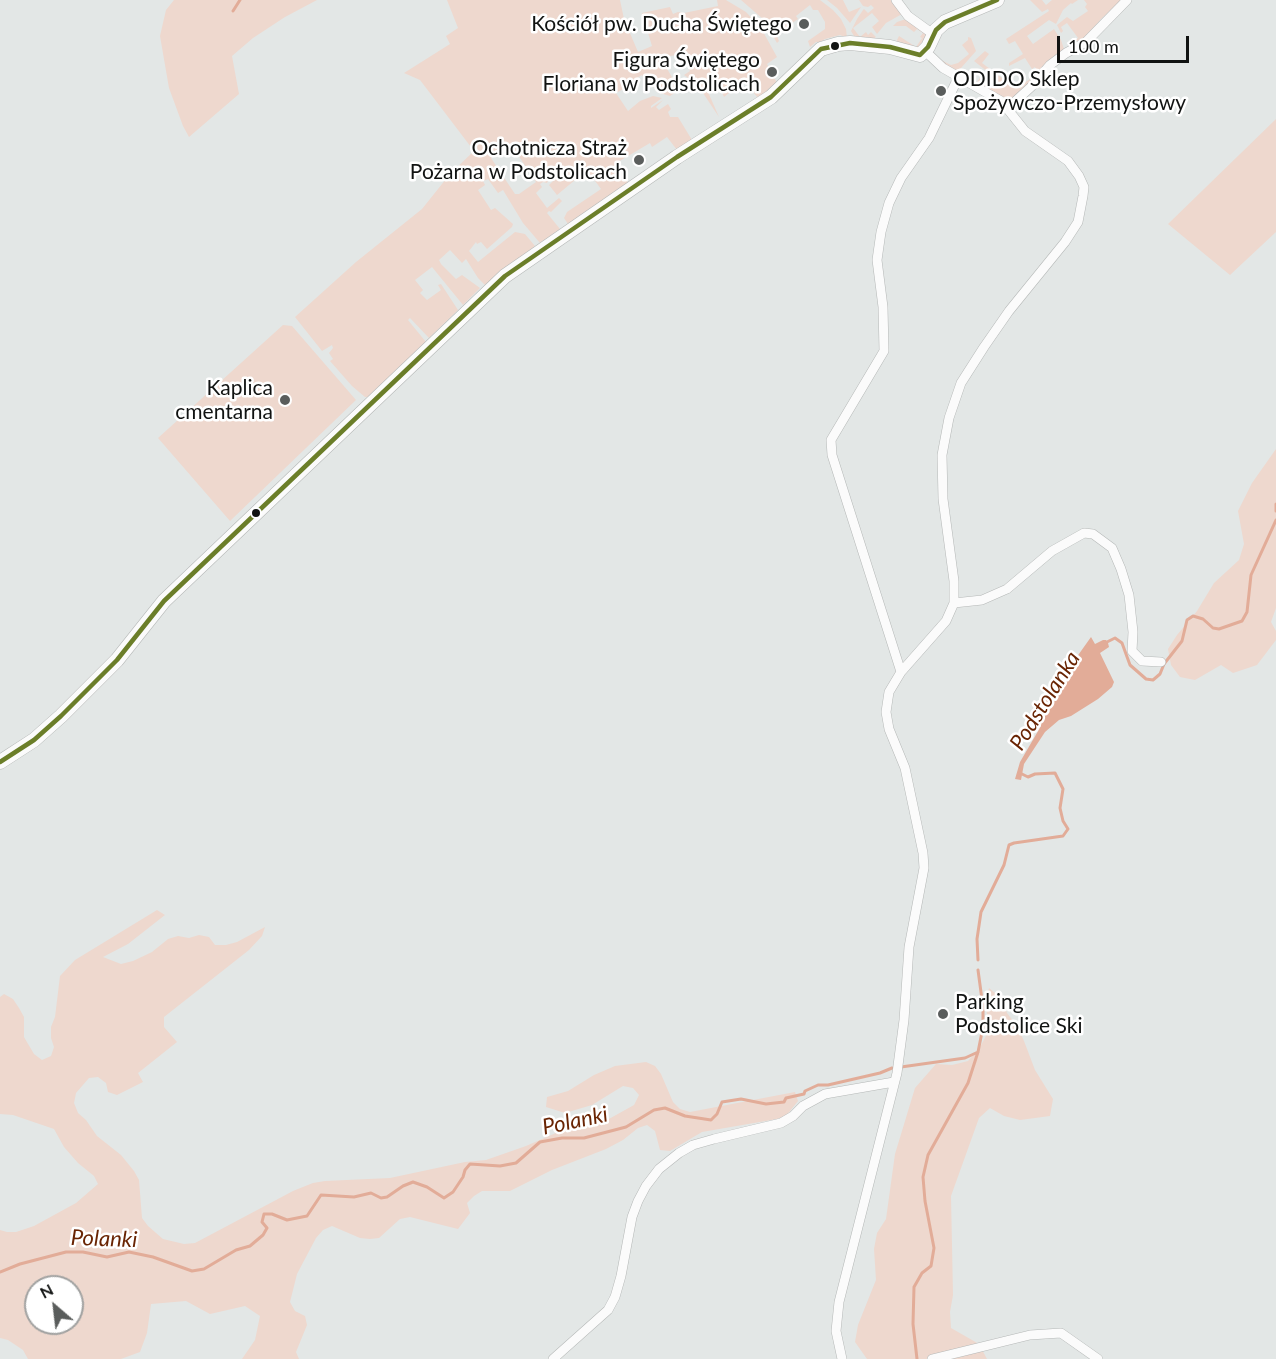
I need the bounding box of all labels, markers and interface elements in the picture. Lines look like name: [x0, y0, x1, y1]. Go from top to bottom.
place label: Kościół pw. Ducha Świętego: [531, 11, 792, 37]
marker: Kościół pw. Ducha Świętego: [797, 17, 811, 31]
scale bar: [1060, 24, 1192, 62]
text: 100 m: [1068, 35, 1119, 57]
unlabelled marker: [829, 40, 841, 52]
place label: Figura Świętego Floriana w Podstolicach: [543, 47, 760, 97]
marker: Figura Świętego Floriana w Podstolicach: [765, 65, 779, 79]
place label: ODIDO Sklep Spożywczo-Przemysłowy: [953, 66, 1186, 116]
marker: ODIDO Sklep Spożywczo-Przemysłowy: [934, 84, 948, 98]
place label: Ochotnicza Straż Pożarna w Podstolicach: [410, 135, 627, 185]
marker: Ochotnicza Straż Pożarna w Podstolicach: [632, 153, 646, 167]
place label: Kaplica cmentarna: [175, 375, 273, 425]
marker: Kaplica cmentarna: [278, 393, 292, 407]
unlabelled marker: [250, 507, 262, 519]
water label: Podstolanka: [1004, 647, 1086, 755]
place label: Parking Podstolice Ski: [955, 989, 1082, 1039]
marker: Parking Podstolice Ski: [936, 1007, 950, 1021]
water label: Polanki: [540, 1101, 610, 1141]
water label: Polanki: [70, 1225, 138, 1253]
north arrow: [24, 1275, 84, 1335]
text: N: [36, 1279, 56, 1302]

